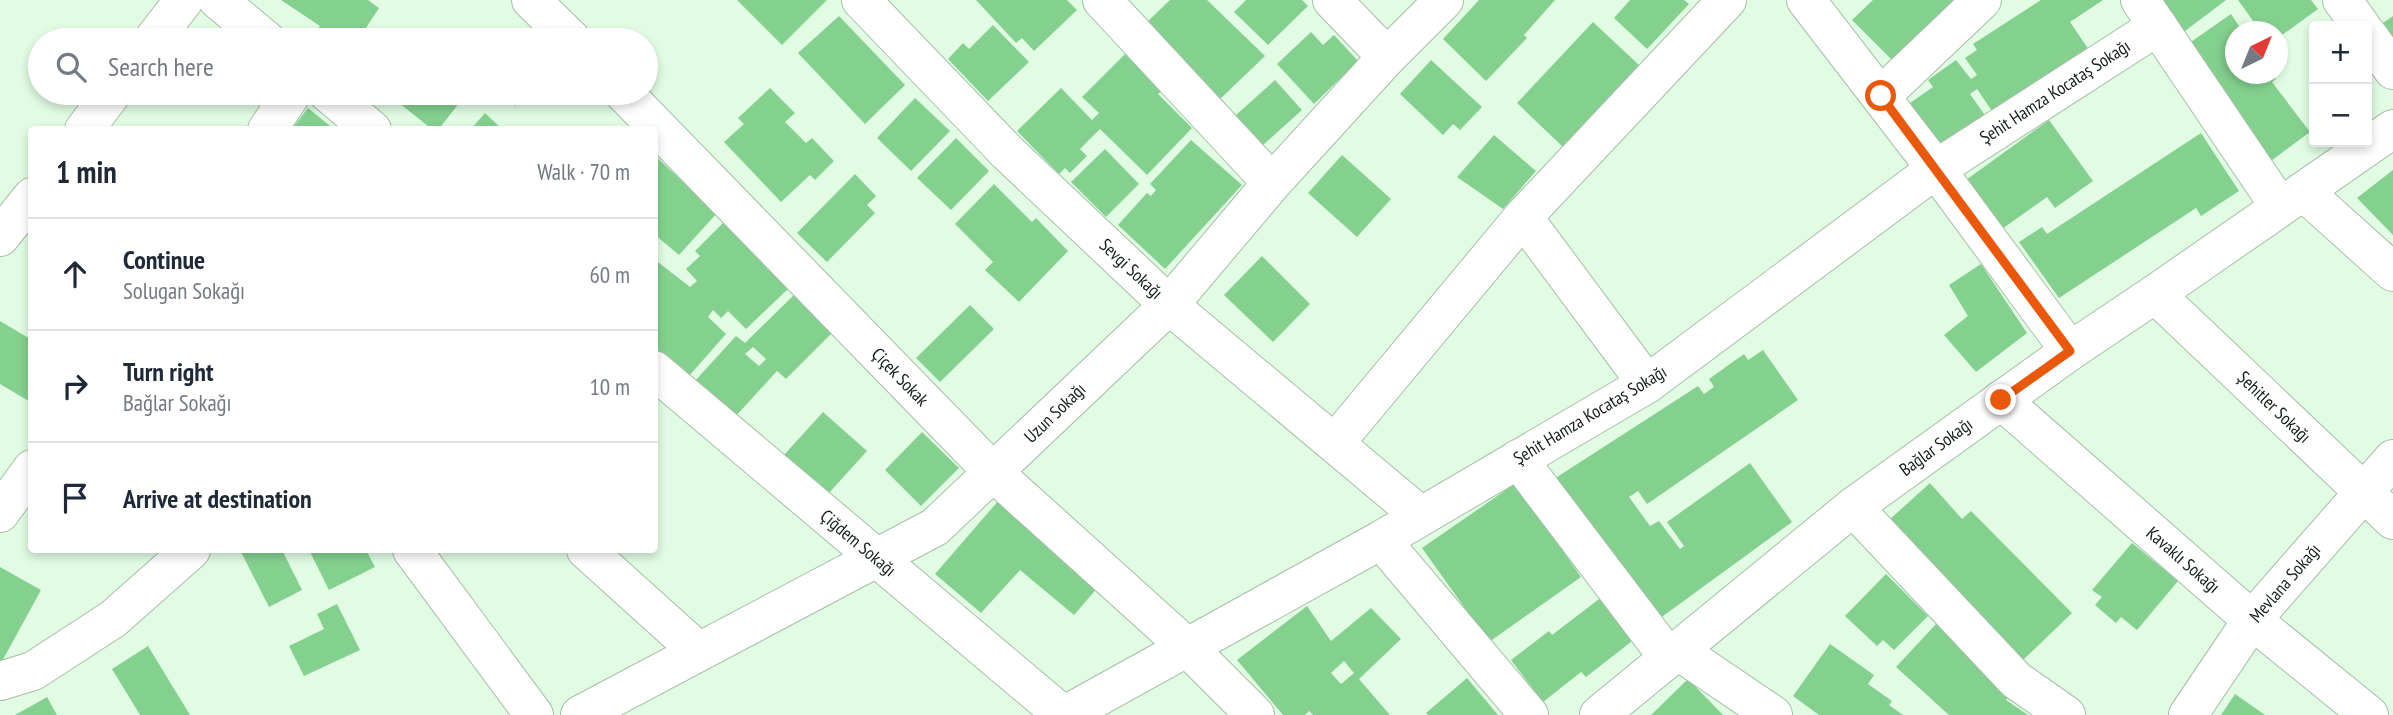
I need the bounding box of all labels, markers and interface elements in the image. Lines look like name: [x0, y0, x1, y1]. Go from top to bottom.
north arrow: [2225, 21, 2288, 84]
map controls: [2309, 21, 2372, 147]
button: +: [2309, 21, 2372, 84]
search box: [28, 28, 658, 105]
street label: Şehit Hamza Kocataş Sokağı: [1975, 34, 2134, 149]
icon: search: [52, 48, 90, 86]
text: Search here: [108, 50, 214, 83]
route start: [1865, 80, 1896, 111]
button: −: [2309, 84, 2372, 147]
text: 1 min: [56, 152, 117, 191]
text: Walk · 70 m: [537, 157, 630, 186]
street label: Sevgi Sokağı: [1095, 233, 1168, 304]
text: Continue: [123, 243, 205, 276]
icon: ahead: [56, 255, 94, 293]
text: 60 m: [589, 260, 630, 289]
text: Solugan Sokağı: [123, 276, 245, 305]
street label: Çiçek Sokak: [867, 343, 934, 411]
text: Turn right: [123, 355, 214, 388]
street label: Şehit Hamza Kocataş Sokağı: [1509, 360, 1671, 469]
street label: Şehitler Sokağı: [2233, 366, 2316, 447]
icon: right: [56, 367, 94, 405]
text: 10 m: [589, 372, 630, 401]
street label: Uzun Sokağı: [1019, 378, 1090, 448]
route end: [1985, 384, 2016, 415]
text: Bağlar Sokağı: [123, 388, 232, 417]
street label: Bağlar Sokağı: [1895, 412, 1977, 481]
icon: arrive: [56, 479, 94, 517]
text: Arrive at destination: [123, 482, 312, 515]
street label: Çiğdem Sokağı: [816, 504, 901, 581]
street label: Kavaklı Sokağı: [2142, 521, 2225, 598]
street label: Mevlana Sokağı: [2244, 538, 2325, 627]

